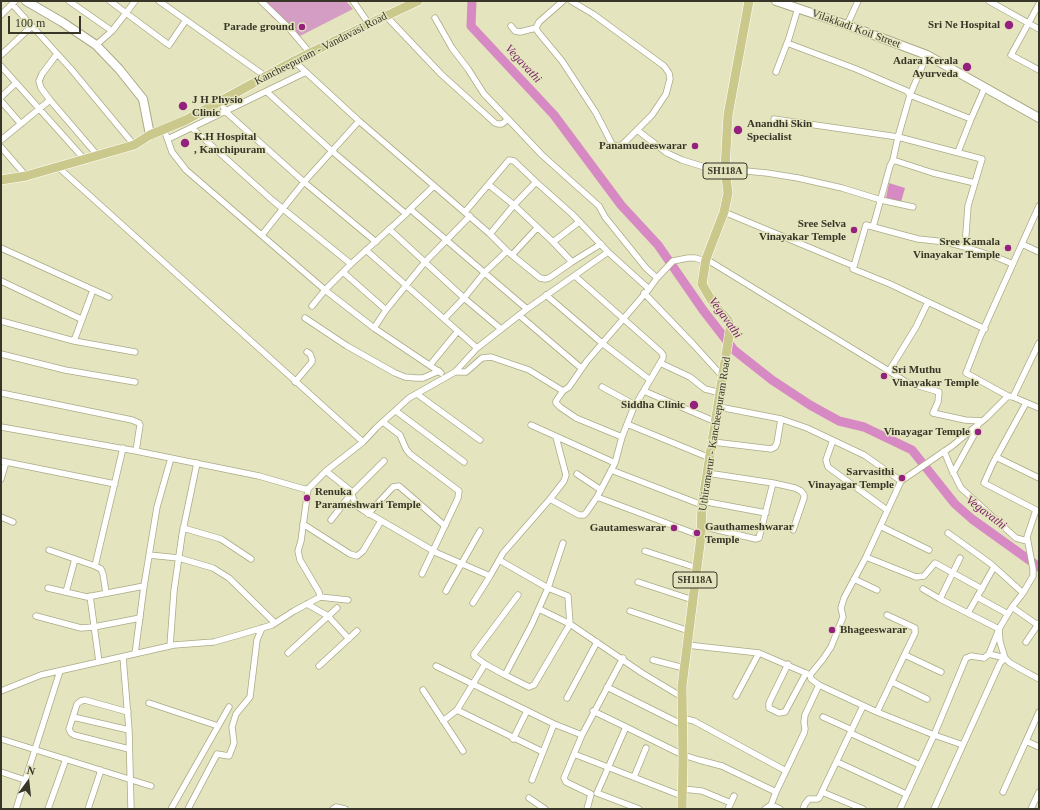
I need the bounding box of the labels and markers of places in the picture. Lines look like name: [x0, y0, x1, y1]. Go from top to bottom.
place label: Sri Ne Hospital: [928, 18, 1000, 32]
marker: Sri Ne Hospital: [1003, 19, 1015, 31]
place label: Parade ground: [224, 20, 294, 34]
marker: Parade ground: [297, 22, 307, 32]
place label: Adara Kerala Ayurveda: [893, 54, 958, 80]
marker: Adara Kerala Ayurveda: [961, 61, 973, 73]
place label: J H Physio Clinic: [192, 93, 243, 119]
marker: J H Physio Clinic: [177, 100, 189, 112]
place label: Anandhi Skin Specialist: [747, 117, 812, 143]
marker: Anandhi Skin Specialist: [732, 124, 744, 136]
place label: K.H Hospital , Kanchipuram: [194, 130, 266, 156]
marker: K.H Hospital , Kanchipuram: [179, 137, 191, 149]
place label: Panamudeeswarar: [599, 139, 687, 153]
marker: Panamudeeswarar: [690, 141, 700, 151]
place label: Sree Selva Vinayakar Temple: [759, 217, 846, 243]
marker: Sree Selva Vinayakar Temple: [849, 225, 859, 235]
place label: Sree Kamala Vinayakar Temple: [913, 235, 1000, 261]
marker: Sree Kamala Vinayakar Temple: [1003, 243, 1013, 253]
place label: Sri Muthu Vinayakar Temple: [892, 363, 979, 389]
marker: Sri Muthu Vinayakar Temple: [879, 371, 889, 381]
place label: Siddha Clinic: [621, 398, 685, 412]
marker: Siddha Clinic: [688, 399, 700, 411]
place label: Vinayagar Temple: [884, 425, 970, 439]
marker: Vinayagar Temple: [973, 427, 983, 437]
place label: Sarvasithi Vinayagar Temple: [808, 465, 894, 491]
marker: Sarvasithi Vinayagar Temple: [897, 473, 907, 483]
place label: Renuka Parameshwari Temple: [315, 485, 421, 511]
marker: Renuka Parameshwari Temple: [302, 493, 312, 503]
place label: Gauthameshwarar Temple: [705, 520, 794, 546]
place label: Gautameswarar: [590, 521, 666, 535]
marker: Gautameswarar: [669, 523, 679, 533]
marker: Gauthameshwarar Temple: [692, 528, 702, 538]
place label: Bhageeswarar: [840, 623, 907, 637]
marker: Bhageeswarar: [827, 625, 837, 635]

